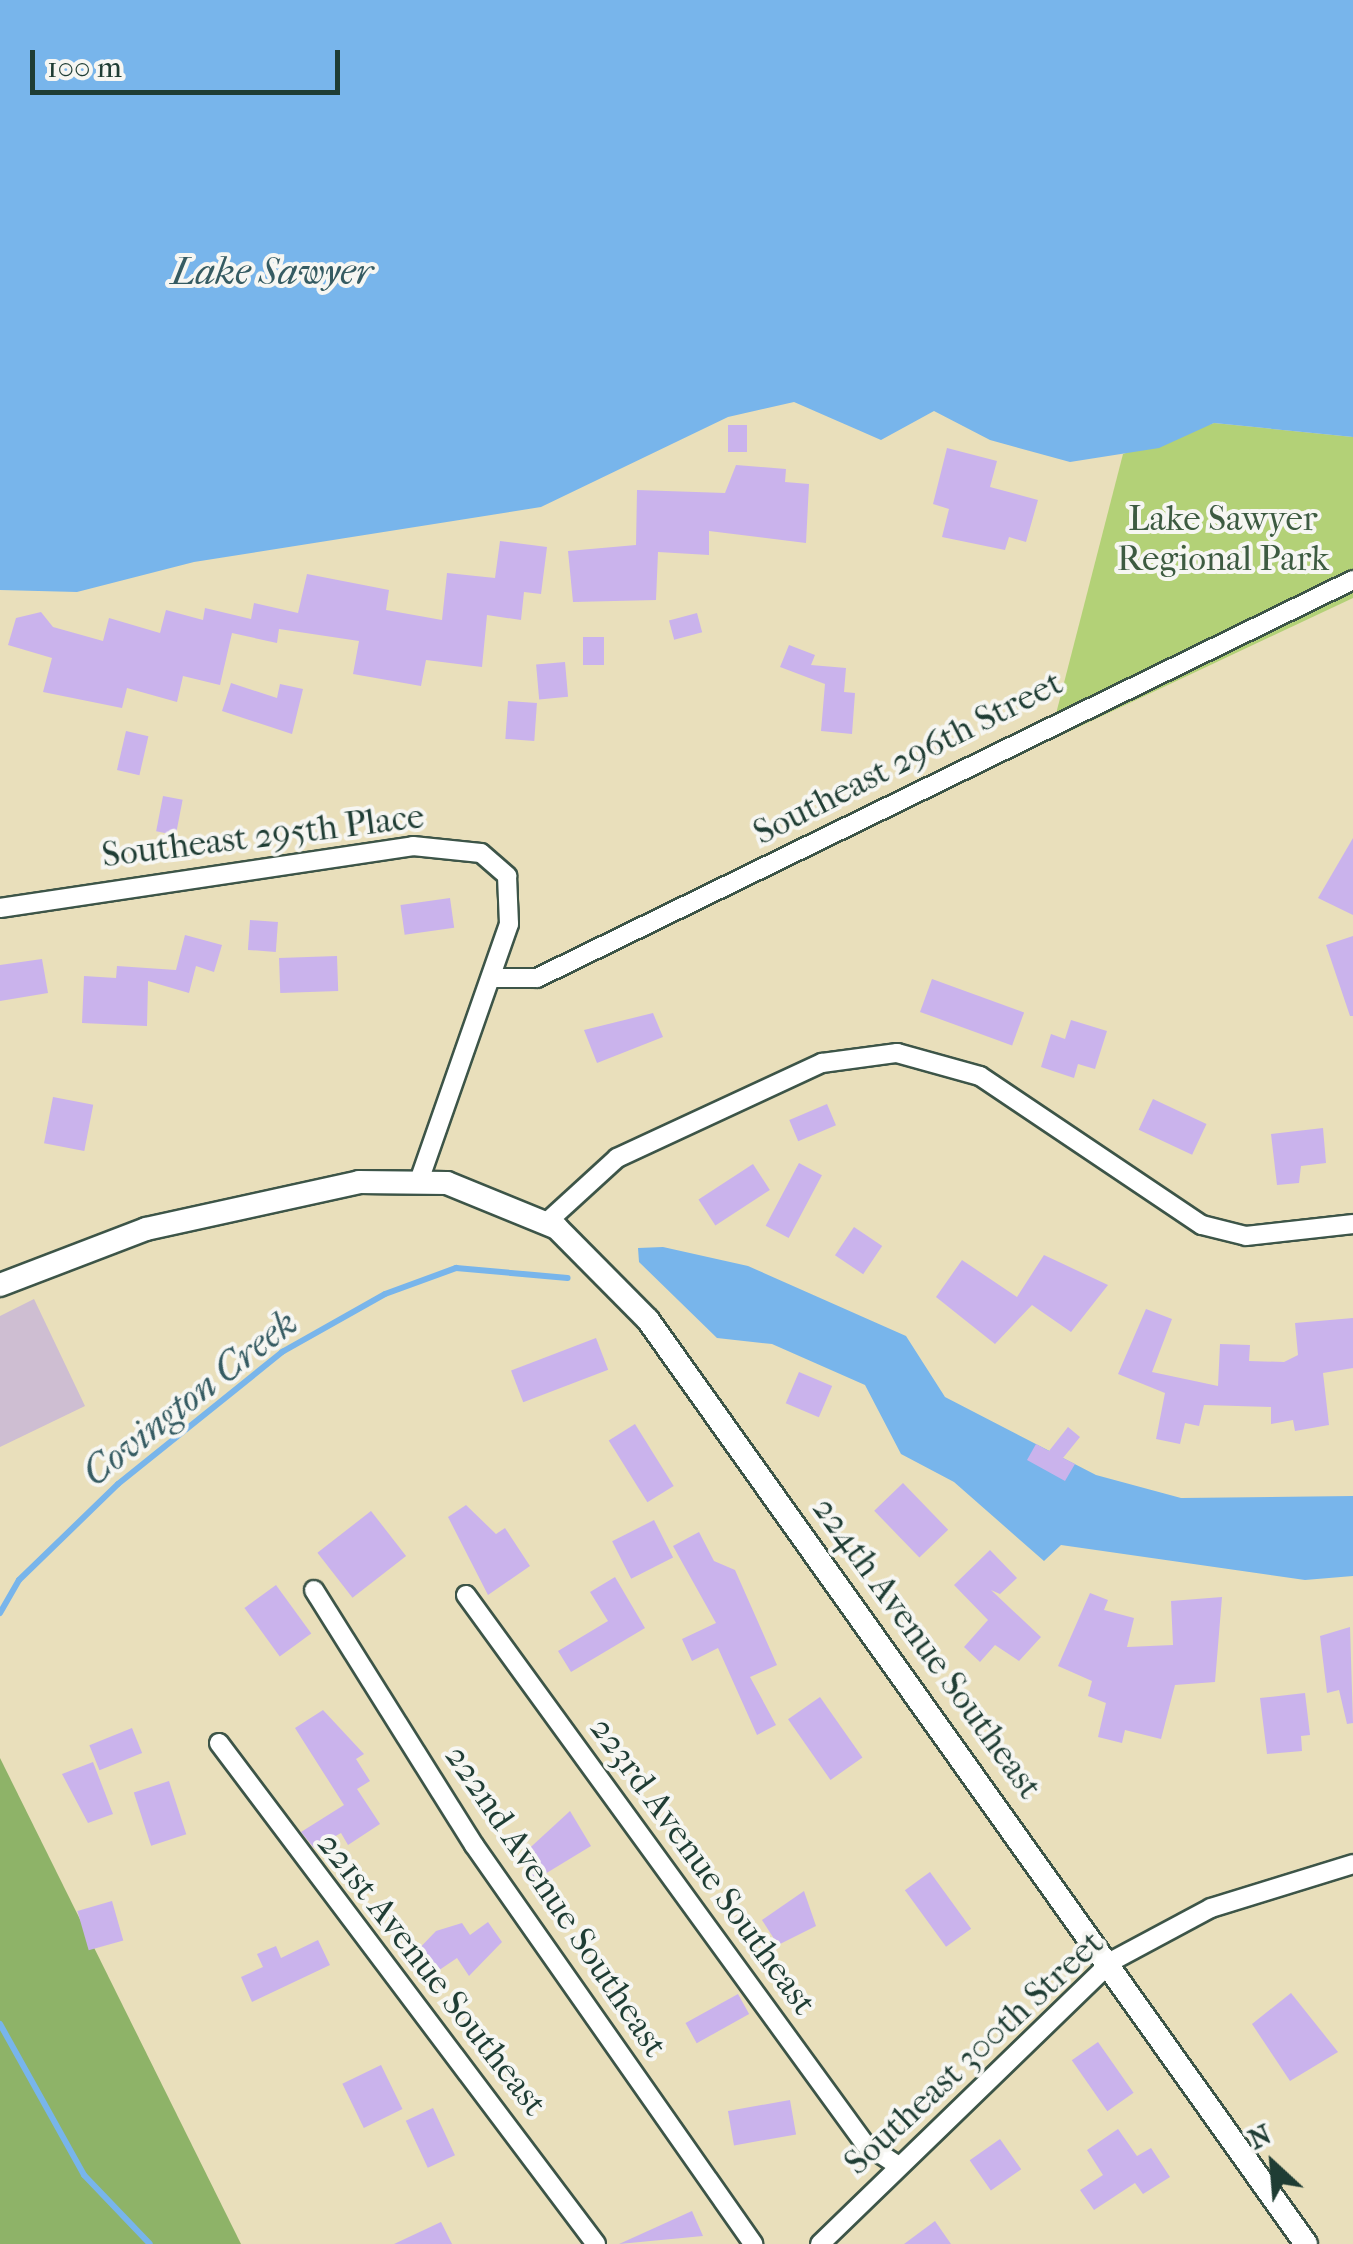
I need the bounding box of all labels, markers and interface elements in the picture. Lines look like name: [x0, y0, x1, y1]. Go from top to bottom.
scale bar: [35, 30, 345, 92]
text: 100 m: [47, 50, 122, 85]
water label: Lake Sawyer: [171, 249, 373, 295]
park label: Lake Sawyer Regional Park: [1117, 498, 1329, 580]
street label: Southeast 296th Street: [747, 662, 1069, 854]
street label: Southeast 295th Place: [99, 795, 427, 877]
water label: Covington Creek: [74, 1300, 306, 1496]
street label: 224th Avenue Southeast: [803, 1489, 1051, 1807]
street label: 223rd Avenue Southeast: [581, 1709, 825, 2023]
street label: 222nd Avenue Southeast: [436, 1737, 676, 2065]
street label: 221st Avenue Southeast: [308, 1824, 556, 2124]
street label: Southeast 300th Street: [836, 1922, 1112, 2184]
north arrow: [1223, 2114, 1323, 2214]
text: N: [1243, 2117, 1276, 2156]

